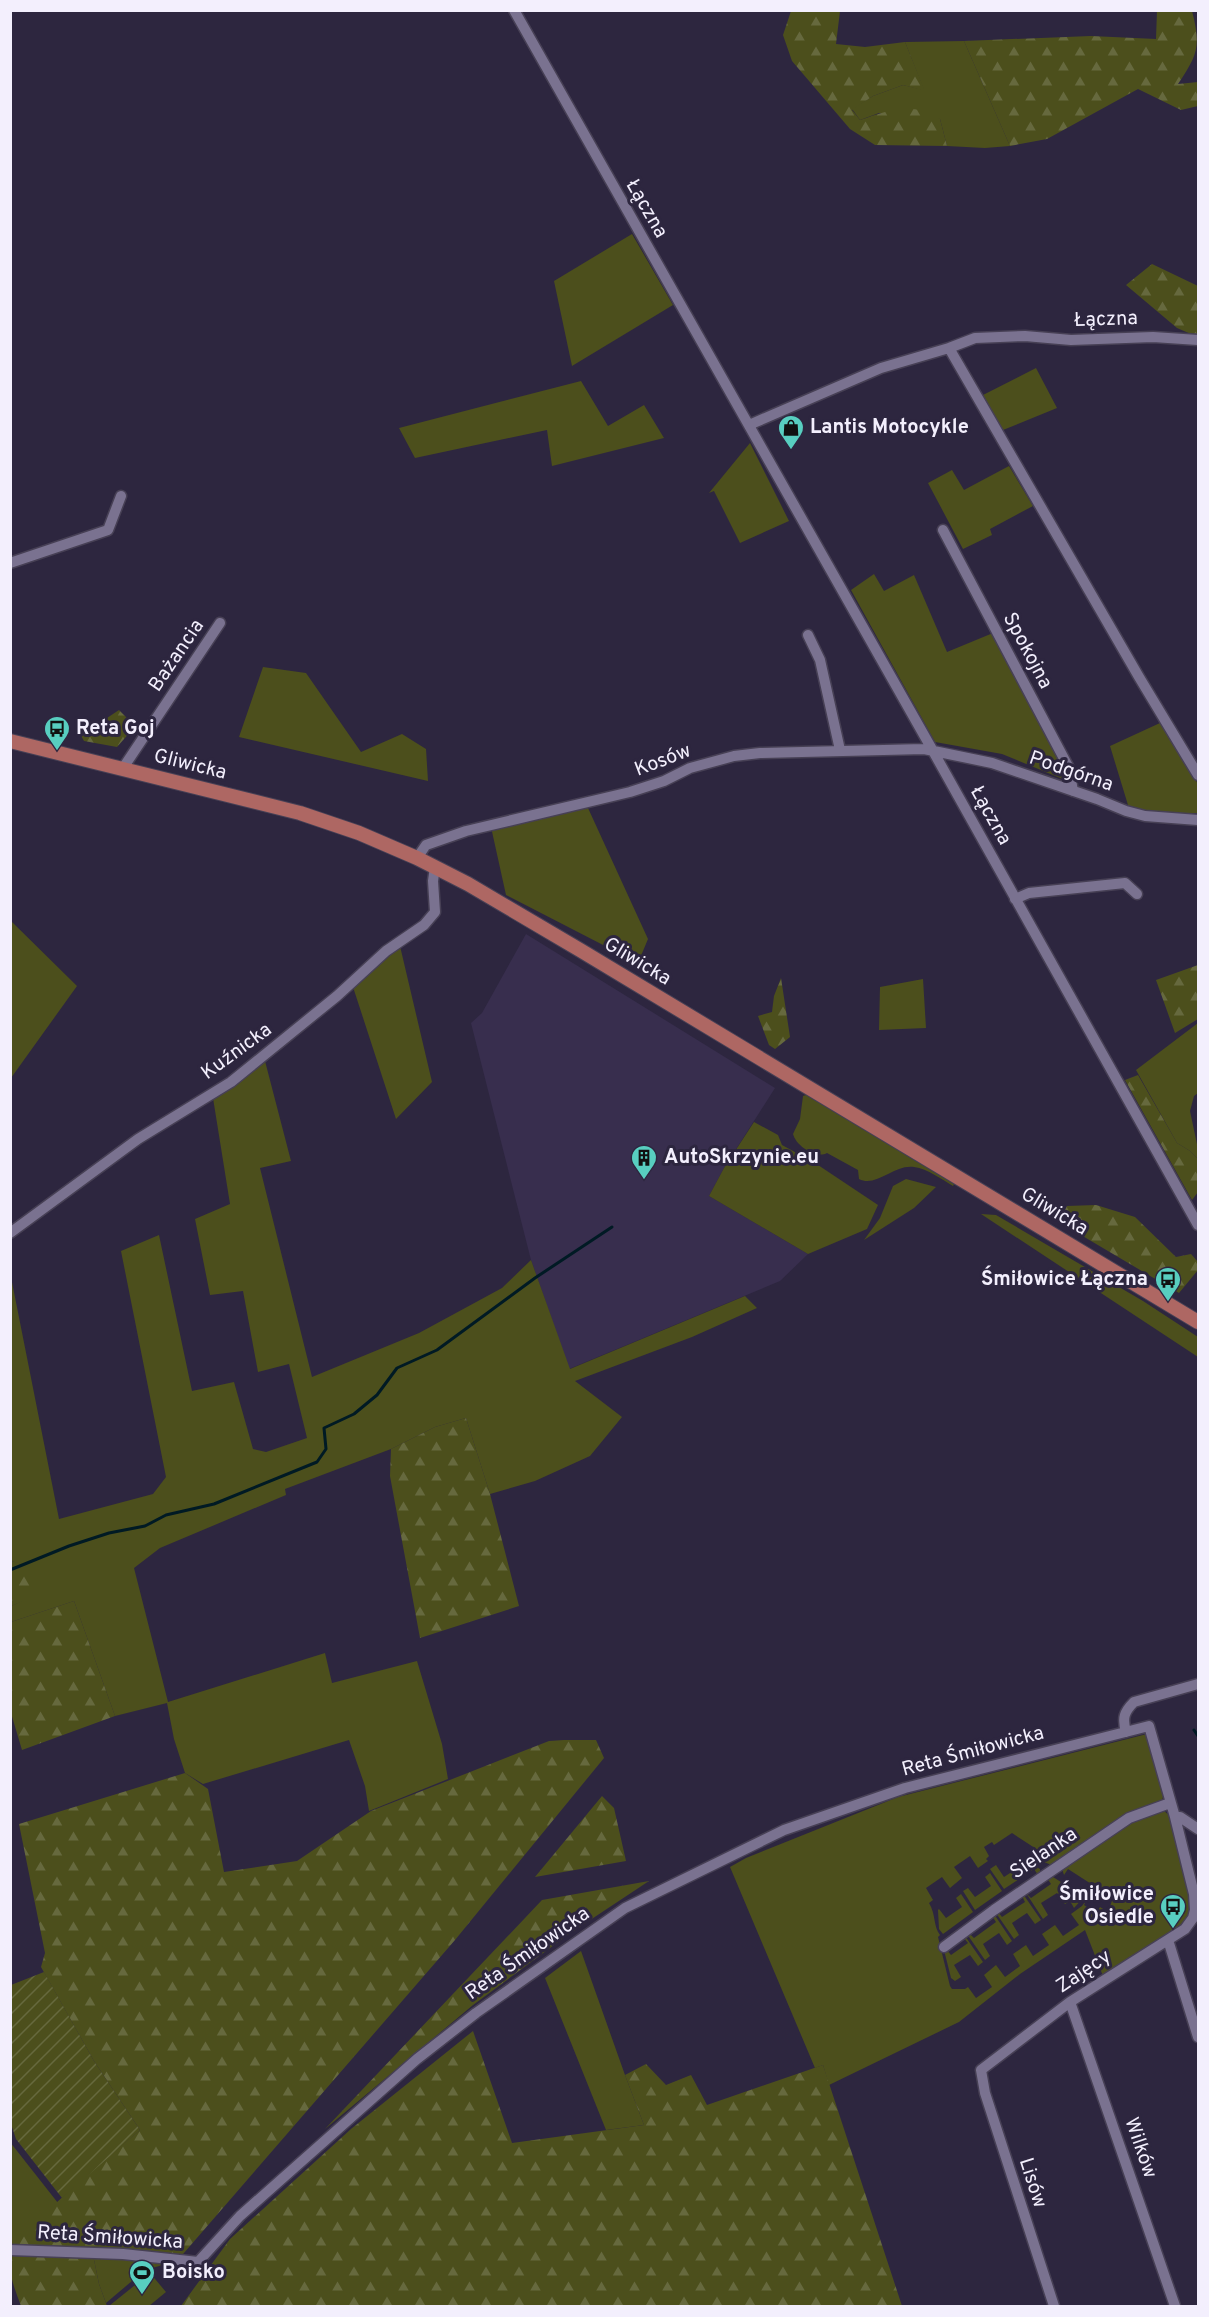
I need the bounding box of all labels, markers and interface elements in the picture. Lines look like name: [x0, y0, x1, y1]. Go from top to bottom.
street label: Łączna: [619, 175, 673, 243]
street label: Łączna: [1074, 306, 1138, 334]
shop icon: Lantis Motocykle: [776, 413, 806, 451]
place label: Lantis Motocykle: [810, 415, 969, 441]
street label: Spokojna: [996, 608, 1058, 694]
street label: Bażancia: [143, 615, 211, 697]
bus stop icon: Reta Goj: [42, 714, 72, 752]
place label: Reta Goj: [76, 716, 155, 742]
street label: Kosów: [631, 738, 695, 784]
street label: Gliwicka: [151, 743, 229, 787]
street label: Podgórna: [1026, 746, 1116, 798]
street label: Łączna: [963, 782, 1017, 850]
street label: Gliwicka: [599, 932, 675, 992]
street label: Kuźnicka: [196, 1018, 278, 1086]
building icon: AutoSkrzynie.eu: [629, 1143, 659, 1181]
place label: AutoSkrzynie.eu: [664, 1145, 819, 1171]
street label: Gliwicka: [1016, 1182, 1092, 1242]
place label: Śmiłowice Łączna: [981, 1265, 1148, 1293]
bus stop icon: Śmiłowice Łączna: [1153, 1265, 1183, 1303]
street label: Reta Śmiłowicka: [899, 1719, 1047, 1783]
street label: Sielanka: [1005, 1822, 1083, 1886]
place label: Śmiłowice Osiedle: [1059, 1880, 1154, 1931]
bus stop icon: Śmiłowice Osiedle: [1158, 1892, 1188, 1930]
street label: Reta Śmiłowicka: [460, 1900, 595, 2007]
street label: Zajęcy: [1051, 1944, 1117, 2000]
street label: Wilków: [1118, 2114, 1162, 2182]
street label: Lisów: [1012, 2155, 1052, 2211]
street label: Reta Śmiłowicka: [36, 2218, 184, 2256]
sports icon: Boisko: [127, 2258, 157, 2296]
place label: Boisko: [162, 2260, 225, 2286]

